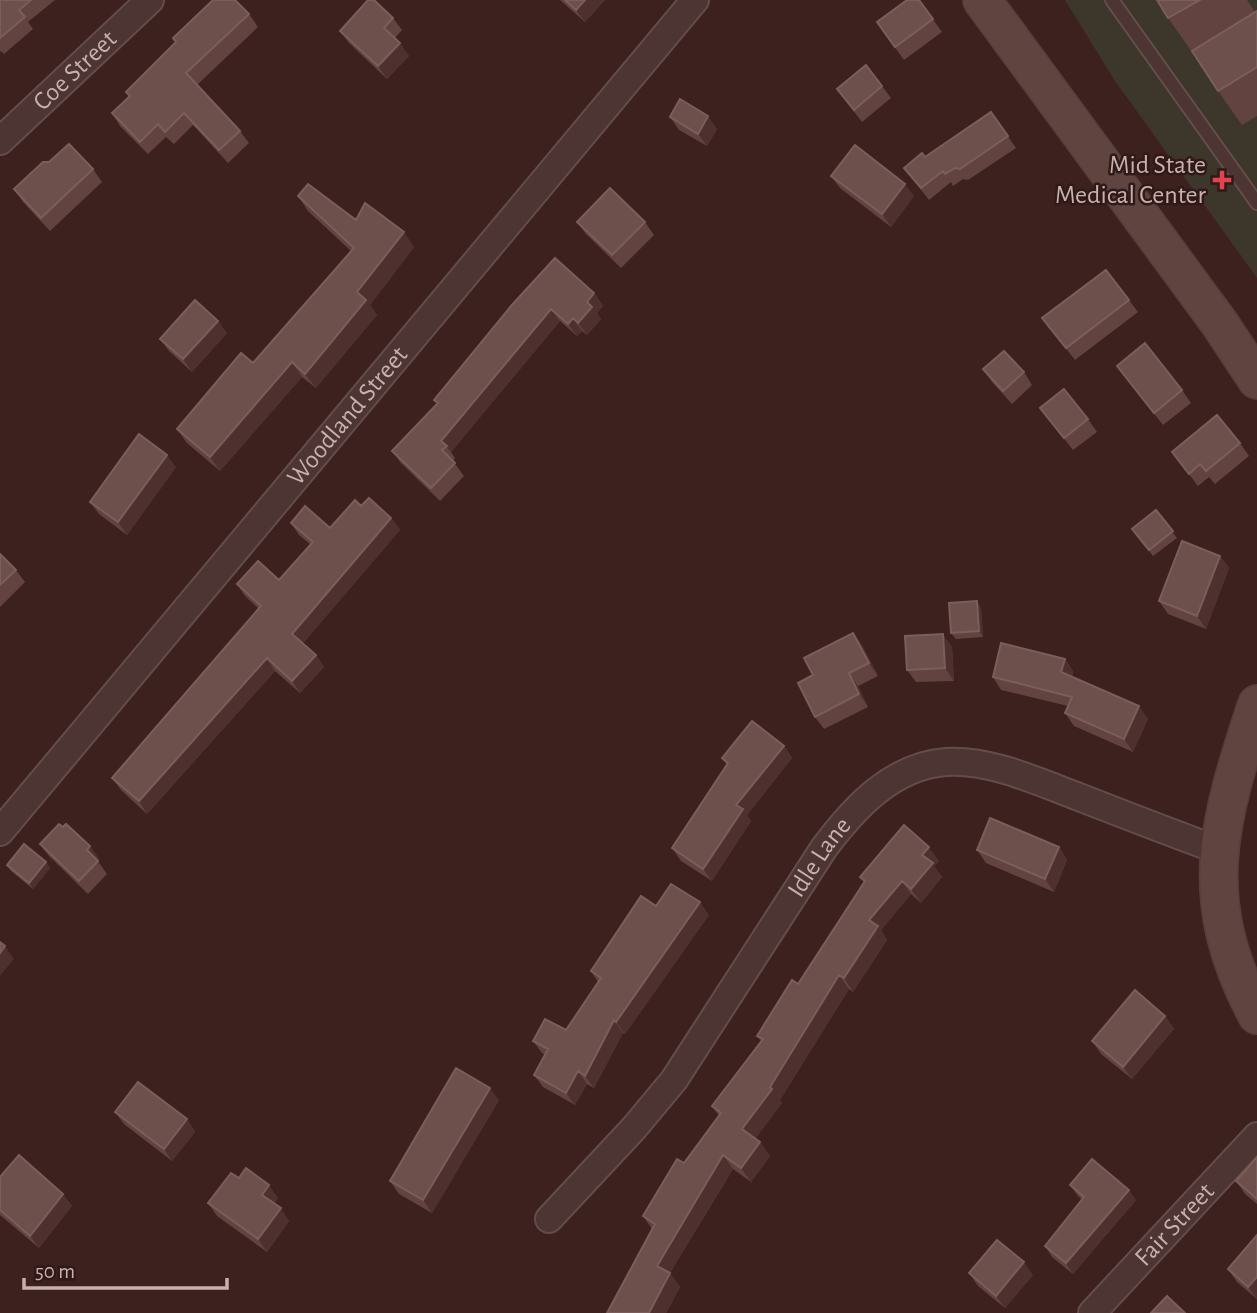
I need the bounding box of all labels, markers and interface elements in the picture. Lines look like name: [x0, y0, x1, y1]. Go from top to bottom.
street label: Coe Street: [28, 26, 122, 115]
place label: Mid State Medical Center: [1055, 152, 1207, 208]
marker: Mid State Medical Center: [1212, 170, 1232, 190]
street label: Woodland Street: [282, 342, 413, 490]
street label: Idle Lane: [783, 812, 856, 902]
street label: Fair Street: [1130, 1178, 1219, 1271]
scale bar: [24, 1246, 228, 1290]
text: 50 m: [35, 1261, 75, 1282]

